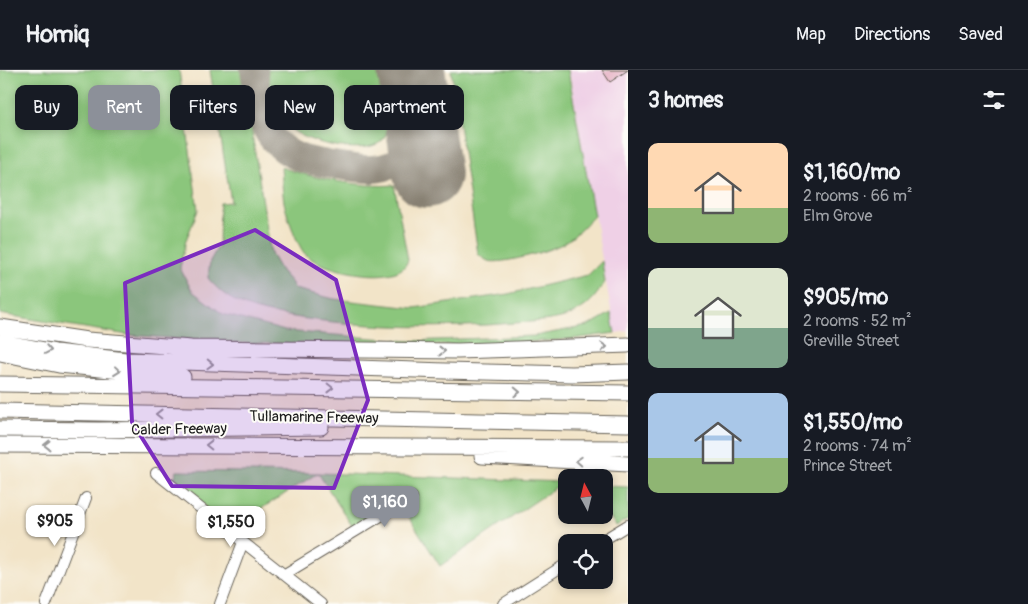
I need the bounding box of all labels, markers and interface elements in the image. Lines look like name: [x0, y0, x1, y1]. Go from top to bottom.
text: Homiq: [25, 20, 89, 49]
text: Map: [796, 23, 826, 46]
text: Directions: [854, 23, 930, 46]
text: Saved: [958, 23, 1003, 46]
chip: Buy: [15, 85, 78, 130]
chip: Rent: [88, 85, 160, 130]
chip: Filters: [170, 85, 255, 130]
chip: New: [265, 85, 334, 130]
chip: Apartment: [344, 85, 464, 130]
icon: filters: [980, 86, 1008, 114]
text: 3 homes: [648, 87, 723, 114]
text: $1,160/mo: [803, 159, 900, 186]
icon: home: [688, 163, 748, 223]
text: 2 rooms · 66 m²: [803, 186, 913, 206]
text: Elm Grove: [803, 206, 873, 226]
text: $905/mo: [803, 284, 888, 311]
icon: home: [688, 288, 748, 348]
text: 2 rooms · 52 m²: [803, 311, 912, 331]
text: Greville Street: [803, 331, 899, 351]
one-way arrow: [600, 341, 608, 352]
one-way arrow: [44, 345, 52, 355]
one-way arrow: [438, 346, 446, 356]
one-way arrow: [206, 359, 214, 369]
one-way arrow: [114, 365, 122, 376]
one-way arrow: [327, 383, 335, 393]
one-way arrow: [513, 386, 521, 397]
street label: Tullamarine Freeway: [249, 407, 379, 428]
one-way arrow: [155, 409, 163, 420]
text: $1,550/mo: [803, 409, 903, 436]
icon: home: [688, 413, 748, 473]
street label: Calder Freeway: [131, 419, 228, 440]
text: 2 rooms · 74 m²: [803, 436, 912, 456]
one-way arrow: [43, 440, 50, 450]
one-way arrow: [205, 440, 213, 450]
one-way arrow: [575, 455, 583, 466]
text: Prince Street: [803, 456, 892, 476]
north arrow: [558, 469, 612, 524]
map controls: [558, 469, 613, 589]
pin: $1,160: [344, 486, 426, 528]
text: $1,160: [362, 492, 408, 512]
pin: $905: [25, 504, 85, 547]
pin: $1,550: [190, 506, 272, 548]
text: $905: [37, 511, 73, 531]
text: $1,550: [207, 512, 255, 532]
button: locate: [558, 534, 613, 589]

